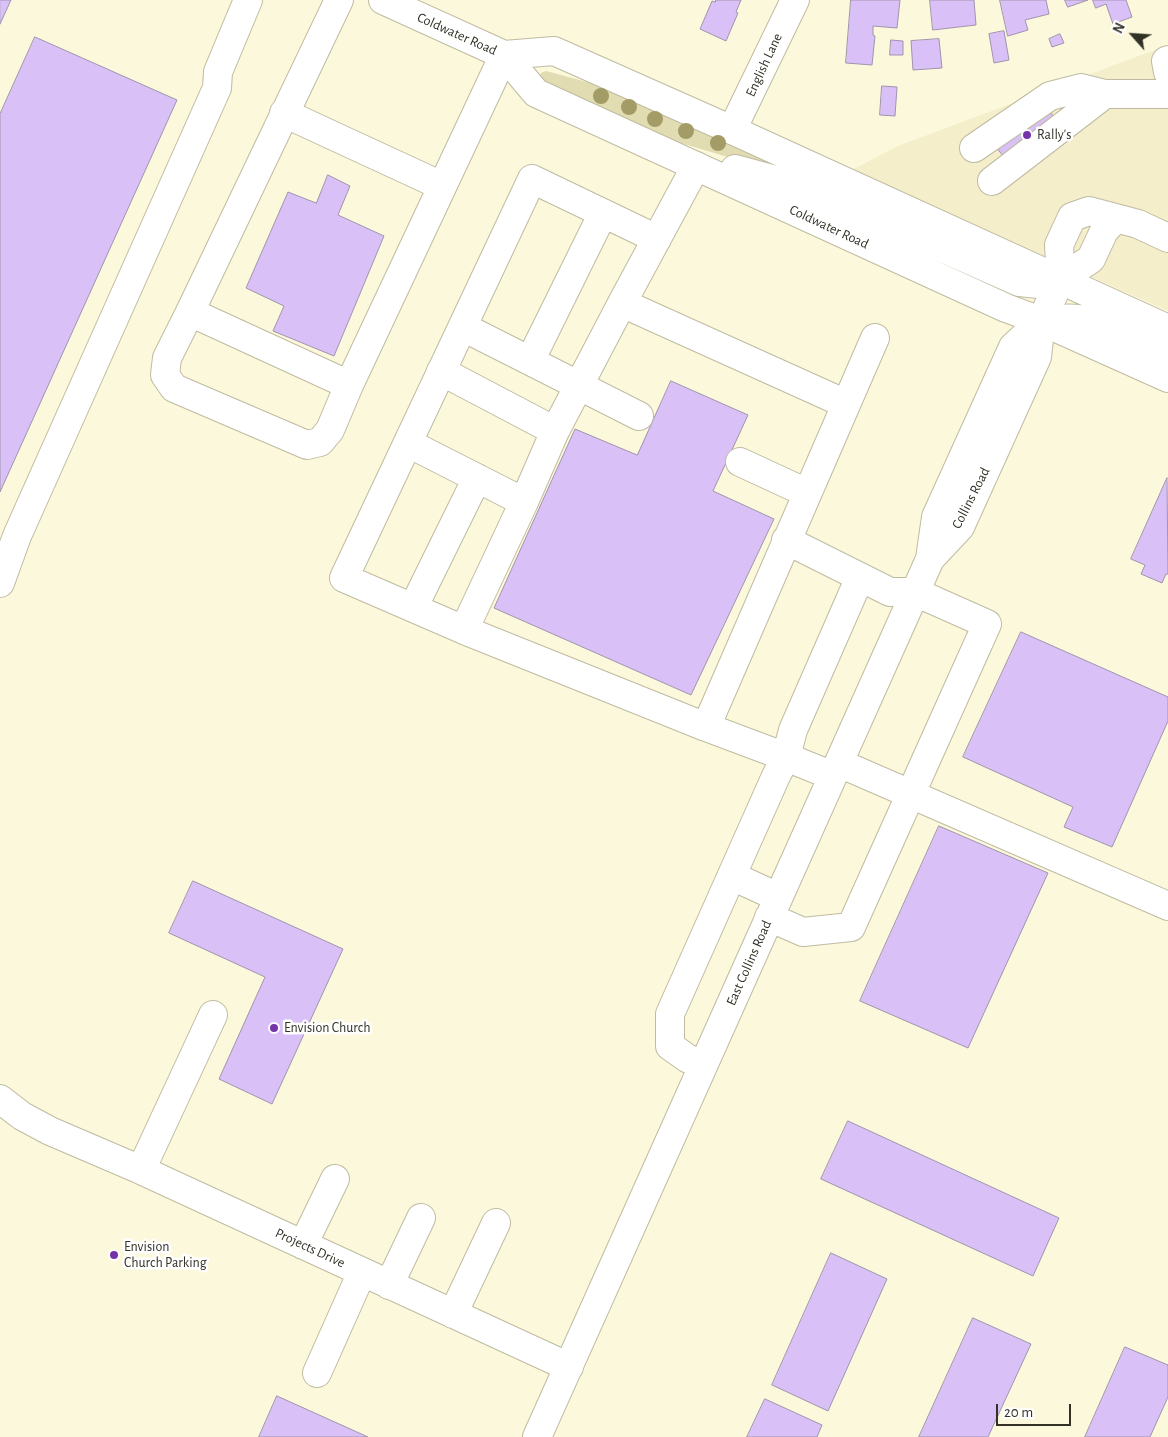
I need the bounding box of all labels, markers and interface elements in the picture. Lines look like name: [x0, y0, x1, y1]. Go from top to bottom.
street label: Coldwater Road: [414, 9, 500, 59]
north arrow: [1108, 10, 1158, 60]
text: N: [1111, 21, 1128, 36]
street label: English Lane: [742, 31, 786, 99]
place label: Rally's: [1037, 127, 1071, 143]
marker: Rally's: [1021, 129, 1033, 141]
street label: Coldwater Road: [787, 201, 871, 253]
street label: Collins Road: [948, 464, 994, 532]
street label: East Collins Road: [723, 918, 775, 1008]
place label: Envision Church: [284, 1020, 370, 1036]
marker: Envision Church: [268, 1022, 280, 1034]
street label: Projects Drive: [272, 1225, 348, 1271]
place label: Envision Church Parking: [124, 1239, 207, 1272]
marker: Envision Church Parking: [108, 1249, 120, 1261]
scale bar: [998, 1394, 1073, 1426]
text: 20 m: [1004, 1405, 1033, 1420]

